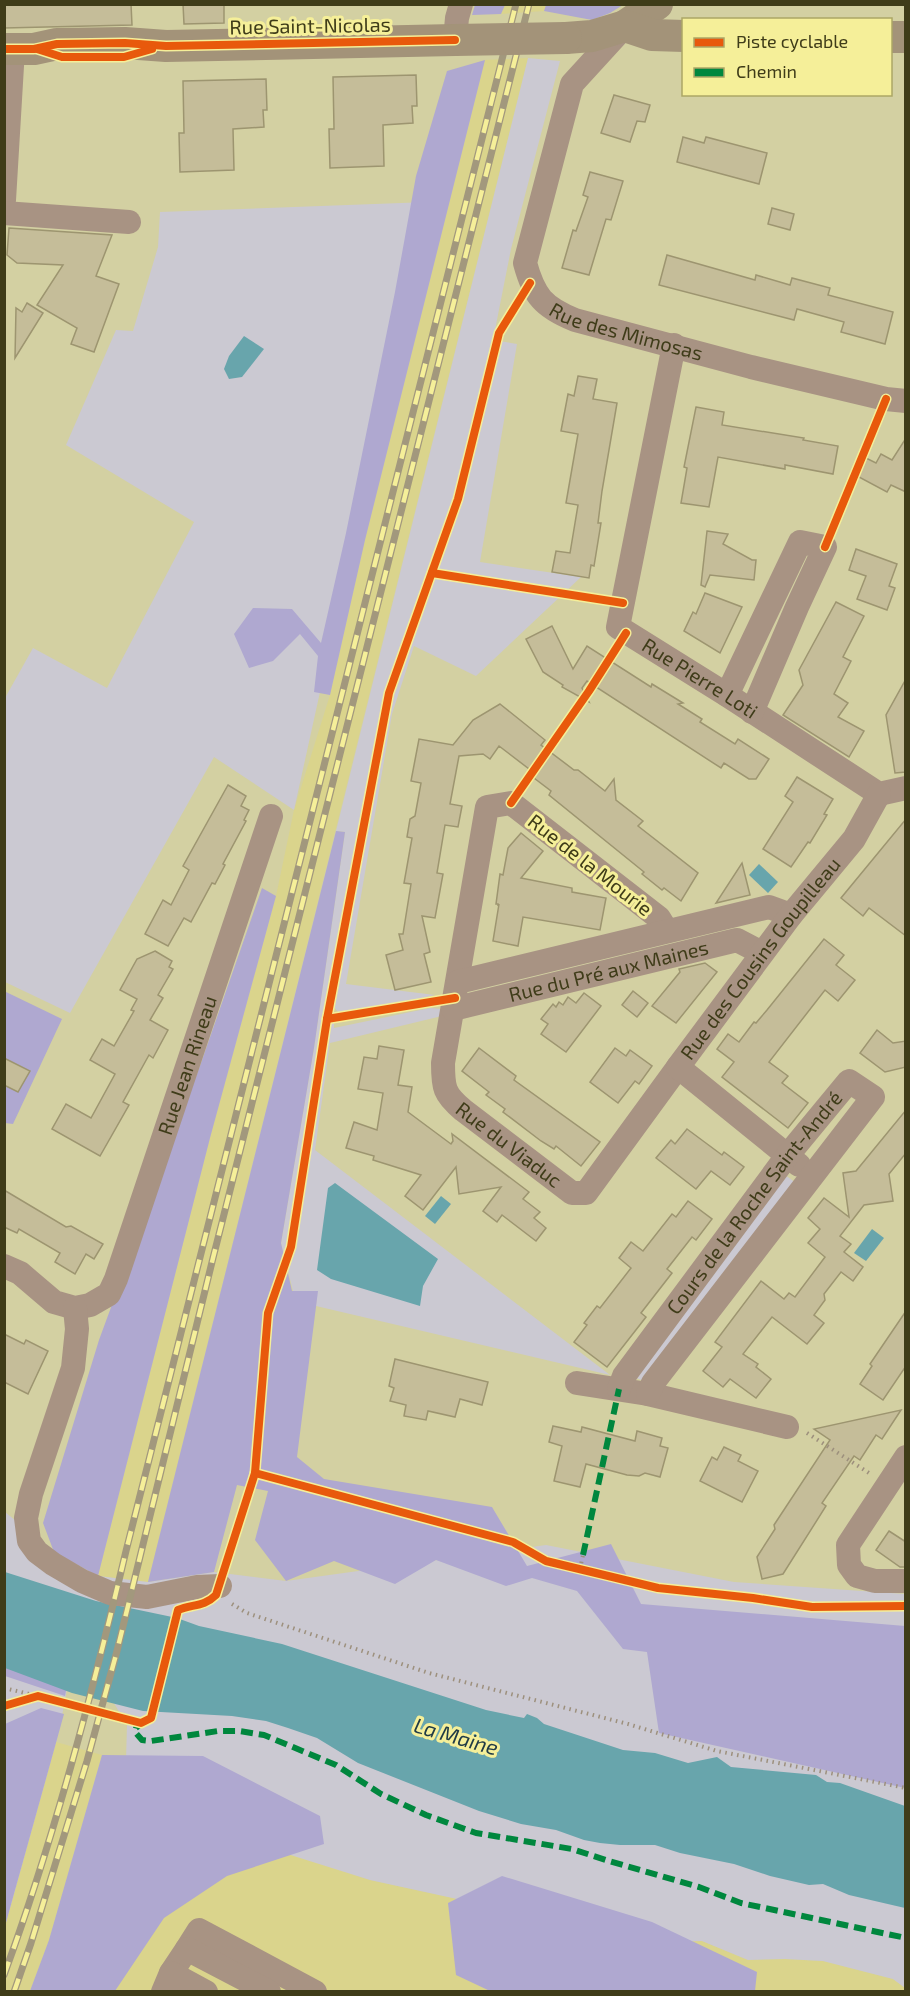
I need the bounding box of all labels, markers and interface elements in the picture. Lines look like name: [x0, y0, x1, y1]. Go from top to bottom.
street label: Rue Saint-Nicolas: [229, 12, 391, 38]
legend: [682, 18, 892, 96]
text: Piste cyclable: [736, 30, 848, 52]
text: Chemin: [736, 60, 797, 82]
street label: Rue des Mimosas: [545, 297, 706, 365]
street label: Rue Pierre Loti: [638, 632, 762, 723]
street label: Rue de la Mourie: [524, 808, 658, 920]
street label: Rue des Cousins Goupilleau: [675, 852, 845, 1064]
street label: Rue du Pré aux Maines: [506, 934, 710, 1006]
street label: Rue Jean Rineau: [152, 992, 221, 1138]
street label: Cours de la Roche Saint-André: [661, 1086, 847, 1318]
street label: Rue du Viaduc: [452, 1096, 567, 1192]
water label: La Maine: [411, 1712, 501, 1759]

